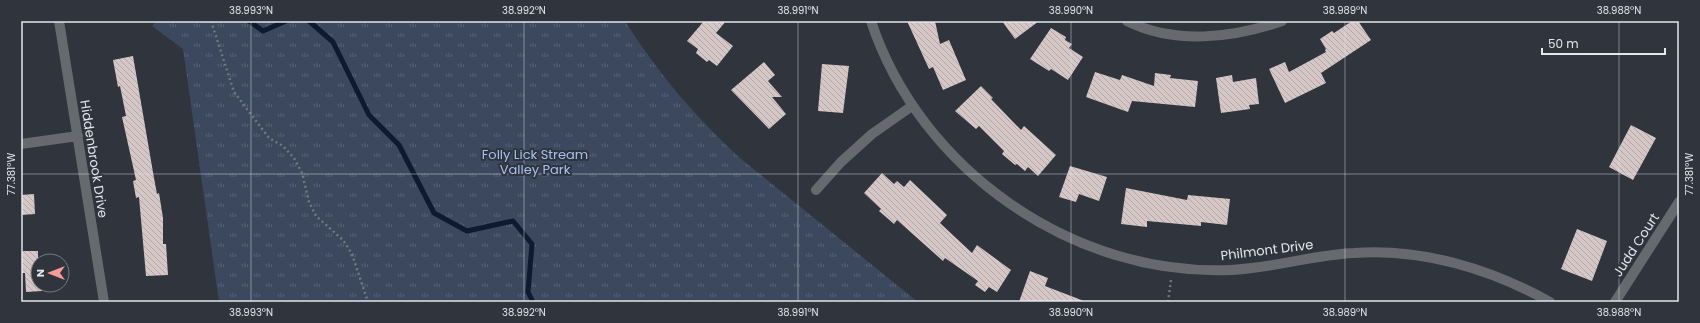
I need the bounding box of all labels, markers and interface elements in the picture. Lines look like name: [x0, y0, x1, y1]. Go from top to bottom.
text: 38.993°N: [229, 3, 273, 18]
text: 38.992°N: [502, 3, 546, 18]
text: 38.991°N: [777, 3, 819, 18]
text: 38.990°N: [1049, 3, 1093, 18]
text: 38.989°N: [1323, 3, 1367, 18]
text: 38.988°N: [1597, 3, 1641, 18]
scale bar: [1542, 30, 1665, 56]
text: 50 m: [1548, 35, 1579, 52]
street label: Hiddenbrook Drive: [75, 99, 113, 219]
park label: Folly Lick Stream Valley Park: [482, 145, 588, 179]
text: 77.381°W: [4, 153, 19, 195]
text: 77.381°W: [1682, 153, 1697, 195]
street label: Judd Court: [1608, 209, 1664, 281]
street label: Philmont Drive: [1220, 235, 1314, 265]
north arrow: [30, 253, 70, 293]
text: N: [32, 269, 48, 277]
text: 38.993°N: [229, 305, 273, 320]
text: 38.992°N: [502, 305, 546, 320]
text: 38.991°N: [777, 305, 819, 320]
text: 38.990°N: [1049, 305, 1093, 320]
text: 38.989°N: [1323, 305, 1367, 320]
text: 38.988°N: [1597, 305, 1641, 320]

